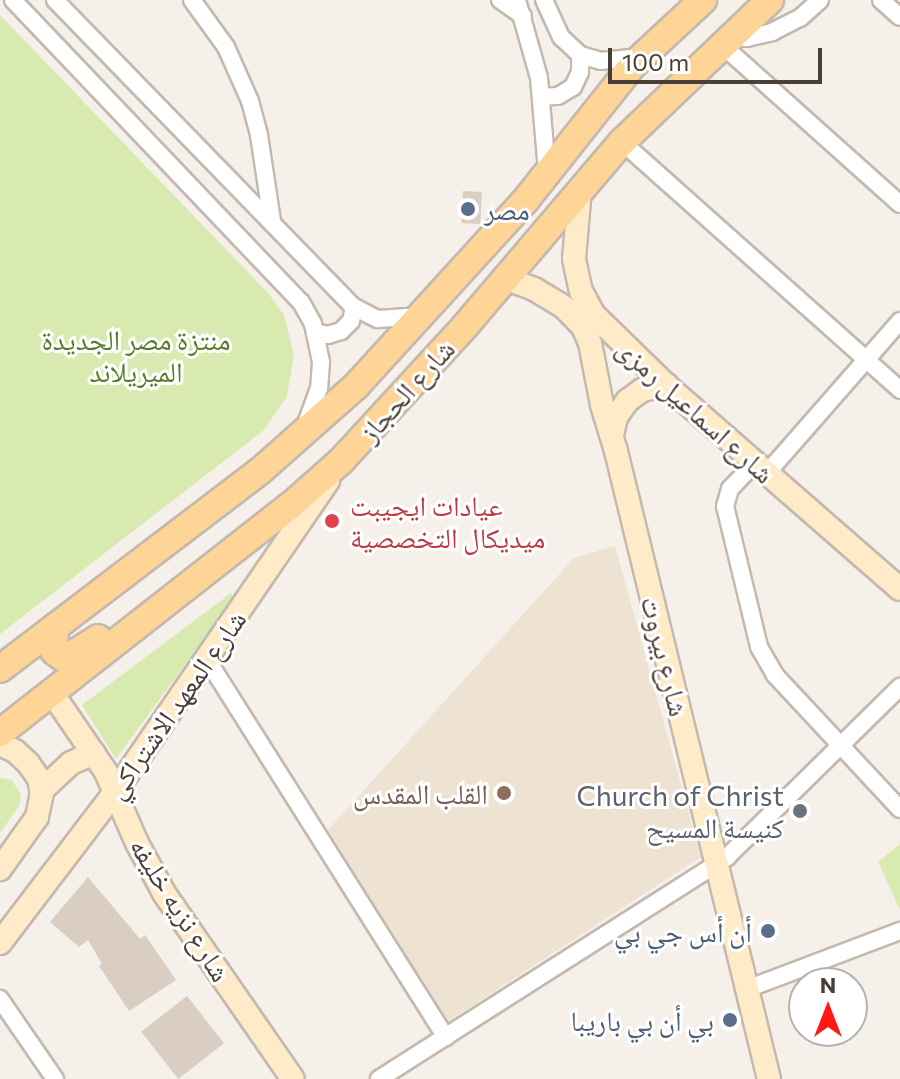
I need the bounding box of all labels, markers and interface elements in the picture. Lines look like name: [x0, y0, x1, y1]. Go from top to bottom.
scale bar: [612, 32, 826, 82]
text: 100 m: [622, 47, 689, 76]
place label: مصر: [484, 192, 530, 226]
marker: مصر: [459, 200, 477, 218]
park label: منتزة مصر الجديدة الميريلاند: [41, 322, 231, 388]
street label: شارع اسماعيل رمزى: [610, 330, 782, 490]
street label: شارع الحجاز: [351, 332, 461, 448]
place label: عيادات ايجيبت ميديكال التخصصية: [350, 488, 545, 554]
marker: عيادات ايجيبت ميديكال التخصصية: [321, 510, 343, 532]
street label: شارع بيروت: [635, 593, 697, 719]
street label: شارع المعهد الاشتراكي: [98, 603, 252, 805]
place label: القلب المقدس: [353, 776, 488, 810]
place label: Church of Christ كنيسة المسيح: [576, 778, 784, 844]
marker: القلب المقدس: [495, 784, 513, 802]
marker: Church of Christ كنيسة المسيح: [791, 802, 809, 820]
street label: شارع نزيه خليفه: [123, 831, 239, 987]
place label: أن أس جي بي: [614, 914, 752, 948]
marker: أن أس جي بي: [759, 922, 777, 940]
north arrow: [788, 967, 868, 1047]
text: N: [820, 971, 836, 998]
place label: بي أن بي باريبا: [571, 1003, 714, 1037]
marker: بي أن بي باريبا: [721, 1011, 739, 1029]

